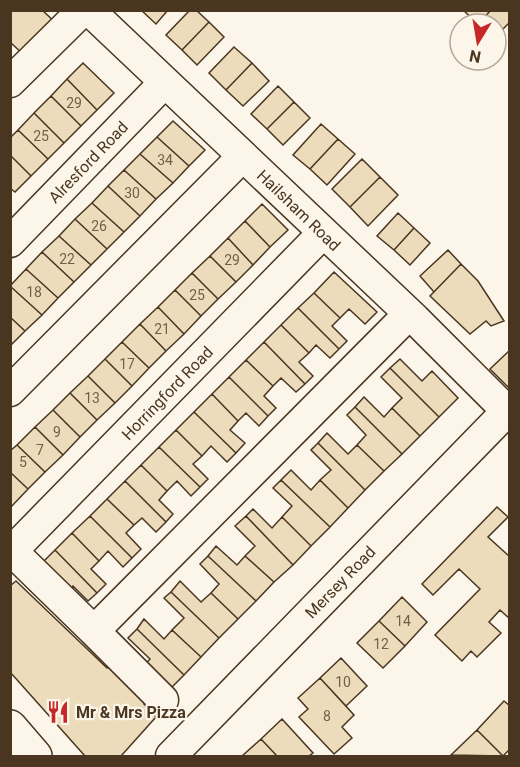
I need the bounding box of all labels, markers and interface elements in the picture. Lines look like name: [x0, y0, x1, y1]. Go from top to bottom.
north arrow: [448, 12, 508, 72]
text: N: [468, 46, 483, 67]
house number: 29: [66, 95, 82, 111]
street label: Alresford Road: [45, 118, 132, 207]
house number: 25: [33, 128, 49, 144]
house number: 34: [157, 152, 173, 168]
street label: Hailsham Road: [253, 166, 344, 255]
house number: 30: [124, 185, 140, 201]
house number: 26: [91, 218, 107, 234]
house number: 22: [59, 251, 75, 267]
house number: 29: [224, 252, 240, 268]
house number: 18: [26, 284, 42, 300]
house number: 25: [189, 287, 205, 303]
house number: 21: [154, 321, 170, 337]
street label: Horringford Road: [118, 343, 217, 444]
house number: 17: [119, 356, 135, 372]
house number: 13: [84, 390, 100, 406]
house number: 9: [53, 424, 61, 440]
house number: 7: [36, 442, 44, 458]
house number: 5: [19, 454, 27, 470]
street label: Mersey Road: [301, 542, 379, 622]
house number: 14: [395, 613, 411, 629]
house number: 12: [373, 636, 389, 652]
house number: 10: [335, 674, 351, 690]
restaurant icon: Mr & Mrs Pizza: [45, 699, 71, 725]
place label: Mr & Mrs Pizza: [76, 703, 186, 722]
house number: 8: [323, 708, 331, 724]

